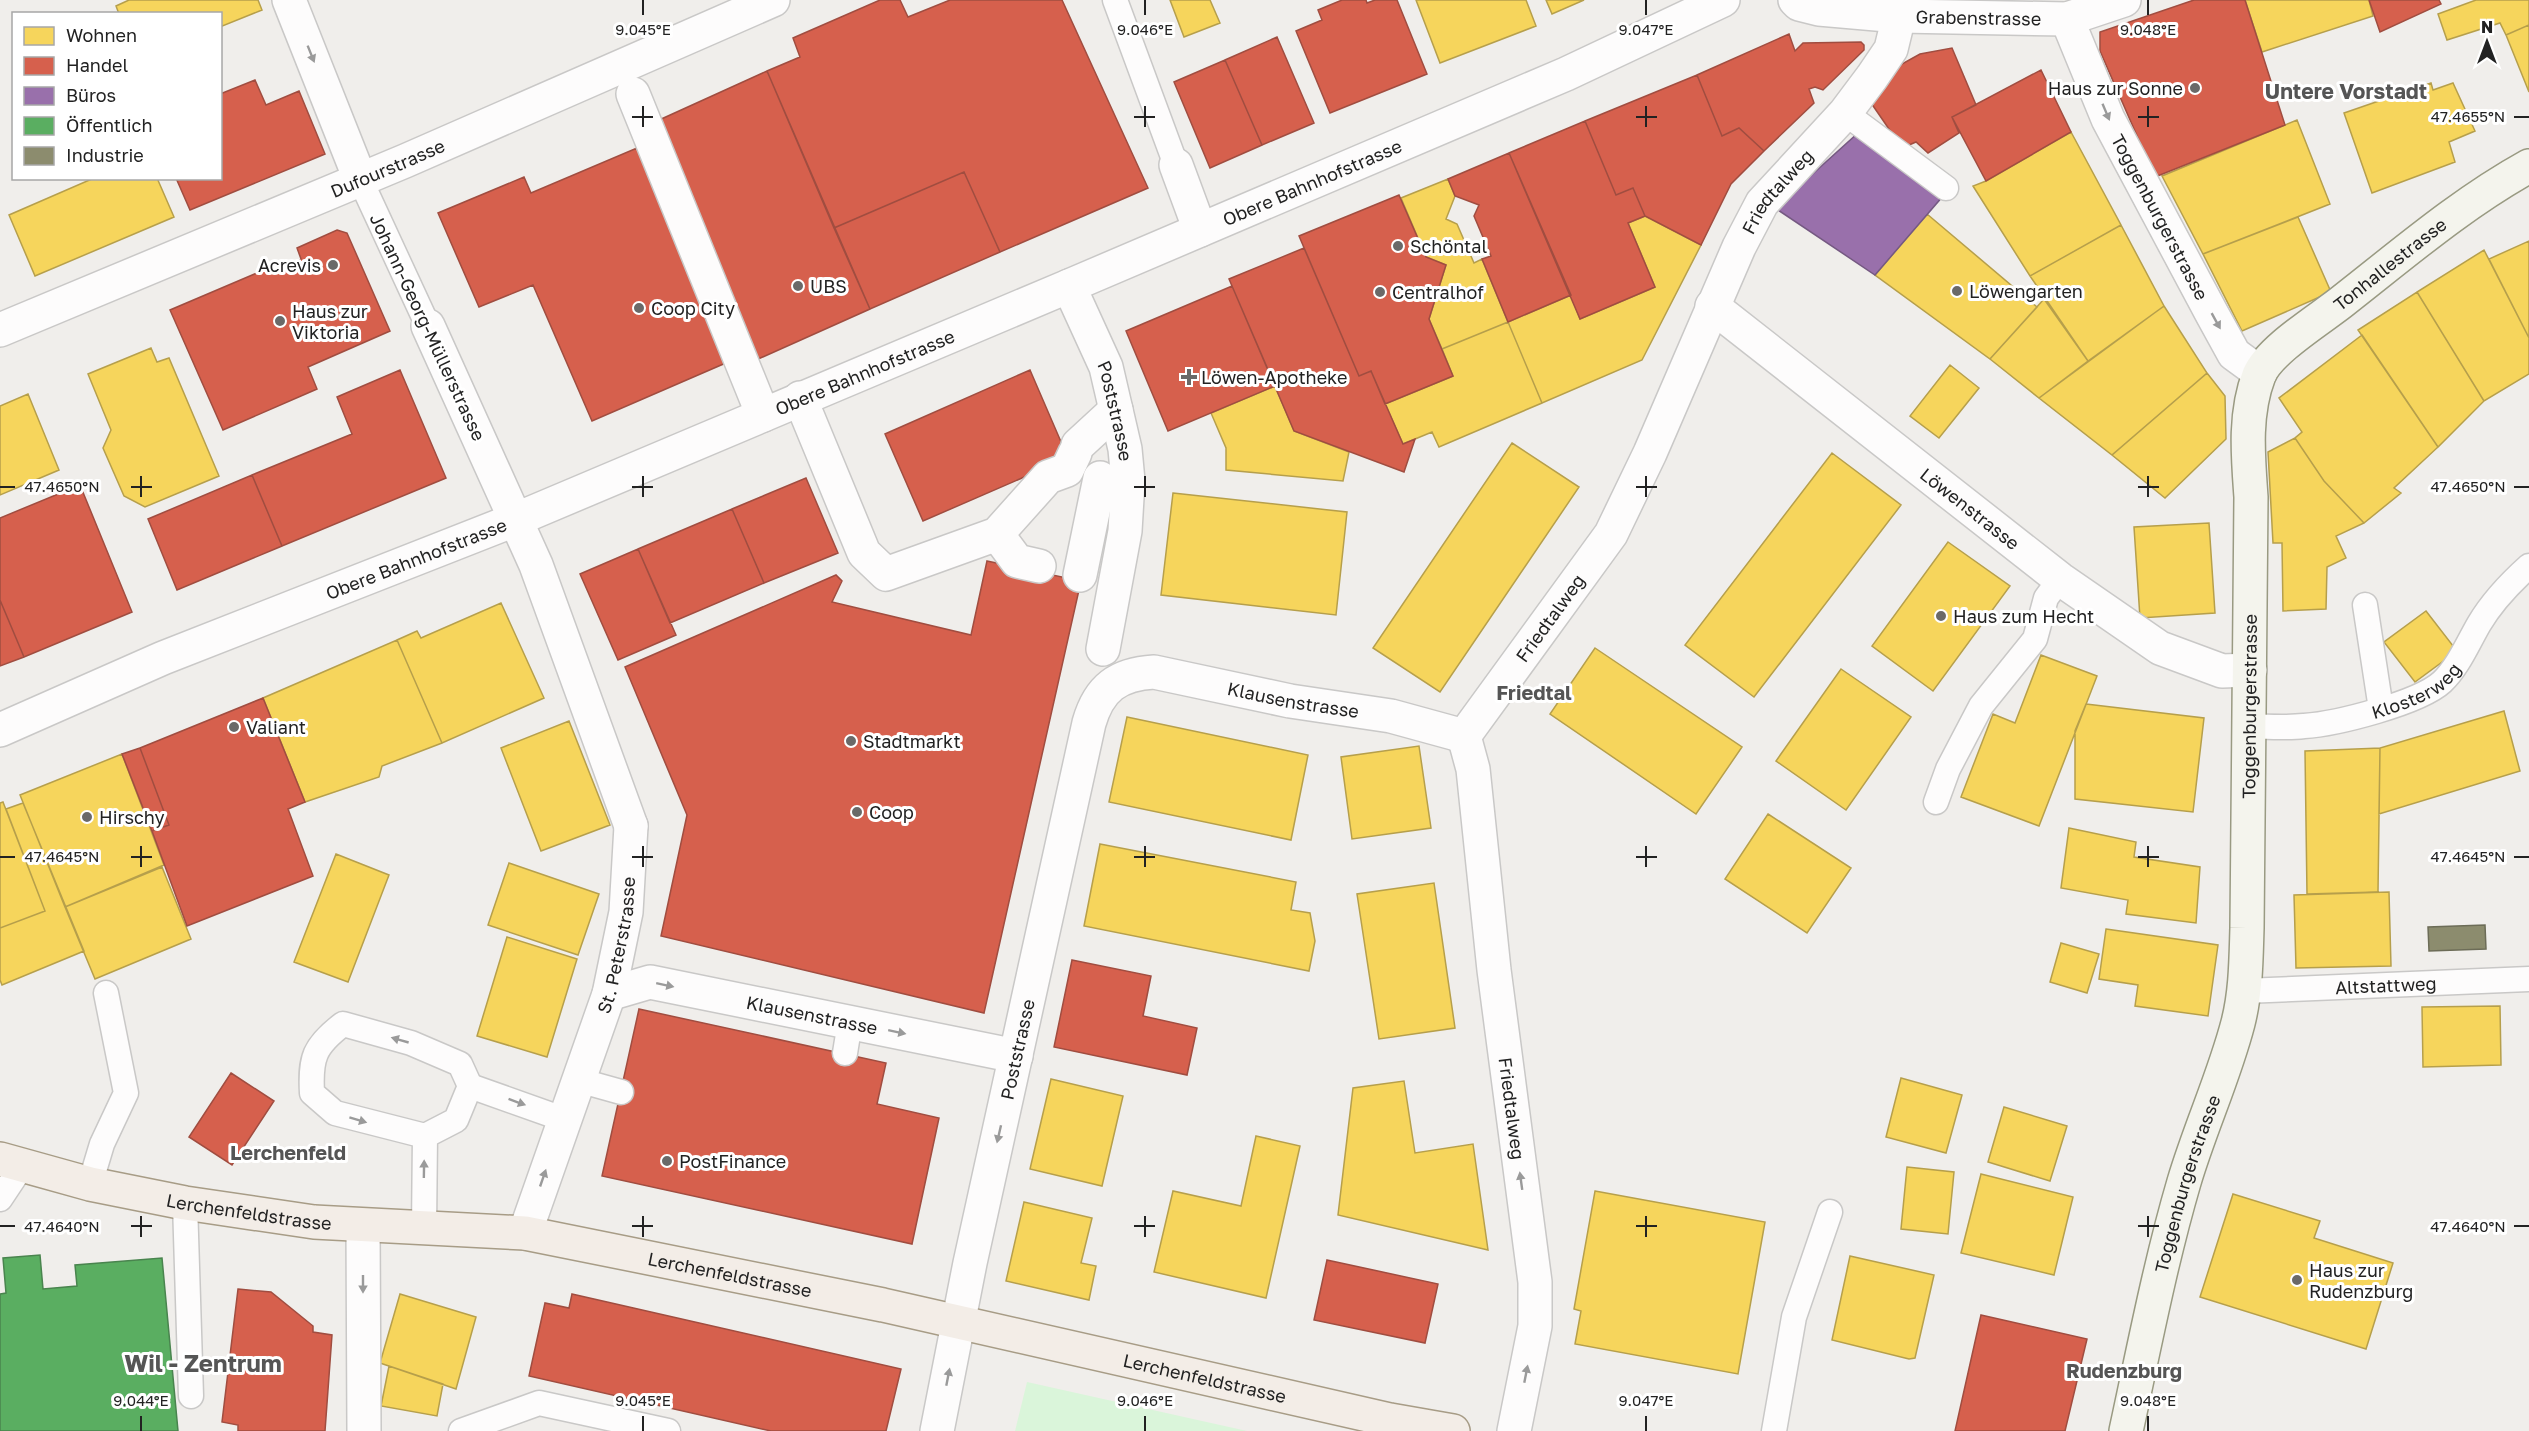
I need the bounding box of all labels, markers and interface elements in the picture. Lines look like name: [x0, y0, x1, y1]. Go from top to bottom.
street label: Grabenstrasse: [1915, 5, 2041, 30]
legend: [12, 12, 222, 180]
north arrow: [2457, 12, 2517, 72]
text: N: [2481, 17, 2493, 37]
text: 9.045°E: [615, 20, 671, 38]
text: 9.046°E: [1117, 20, 1173, 38]
text: 9.047°E: [1619, 20, 1673, 38]
text: 9.048°E: [2120, 20, 2176, 38]
text: Wohnen: [66, 24, 137, 46]
one-way arrow: [307, 45, 316, 63]
text: Handel: [66, 54, 128, 76]
place label: Haus zur Sonne: [2048, 77, 2183, 99]
district label: Untere Vorstadt: [2265, 78, 2427, 104]
marker: Haus zur Sonne: [2188, 81, 2202, 95]
text: Büros: [66, 84, 116, 106]
one-way arrow: [2101, 103, 2110, 120]
text: 47.4655°N: [2431, 107, 2505, 125]
text: Öffentlich: [66, 114, 152, 136]
street label: Toggenburgerstrasse: [2107, 130, 2213, 304]
street label: Dufourstrasse: [327, 134, 448, 202]
street label: Obere Bahnhofstrasse: [1219, 134, 1405, 230]
text: Industrie: [66, 144, 144, 166]
street label: Friedtalweg: [1737, 144, 1817, 238]
street label: Johann-Georg-Müllerstrasse: [366, 210, 490, 444]
street label: Tonhallestrasse: [2329, 213, 2451, 315]
place label: Schöntal: [1410, 235, 1487, 257]
marker: Schöntal: [1391, 239, 1405, 253]
place label: Acrevis: [258, 254, 321, 276]
marker: Acrevis: [326, 258, 340, 272]
place label: UBS: [810, 275, 847, 297]
marker: UBS: [791, 279, 805, 293]
place label: Löwengarten: [1969, 280, 2083, 302]
place label: Centralhof: [1392, 281, 1484, 303]
marker: Löwengarten: [1950, 284, 1964, 298]
marker: Centralhof: [1373, 285, 1387, 299]
place label: Coop City: [651, 297, 735, 319]
place label: Haus zur Viktoria: [292, 300, 368, 343]
marker: Coop City: [632, 301, 646, 315]
one-way arrow: [2211, 313, 2221, 330]
marker: Haus zur Viktoria: [273, 314, 287, 328]
street label: Obere Bahnhofstrasse: [772, 325, 958, 420]
street label: Poststrasse: [1093, 357, 1137, 462]
place label: Löwen-Apotheke: [1201, 366, 1347, 388]
marker: Löwen-Apotheke: [1182, 370, 1196, 384]
street label: Löwenstrasse: [1916, 463, 2024, 554]
text: 47.4650°N: [24, 477, 100, 495]
text: 47.4650°N: [2430, 477, 2506, 495]
street label: Obere Bahnhofstrasse: [322, 513, 510, 604]
street label: Friedtalweg: [1511, 570, 1589, 666]
place label: Haus zum Hecht: [1953, 605, 2094, 627]
marker: Haus zum Hecht: [1934, 609, 1948, 623]
street label: Toggenburgerstrasse: [2237, 614, 2261, 799]
street label: Klosterweg: [2369, 658, 2465, 723]
street label: Klausenstrasse: [1225, 677, 1361, 722]
district label: Friedtal: [1496, 680, 1572, 704]
place label: Valiant: [246, 716, 306, 738]
marker: Valiant: [227, 720, 241, 734]
place label: Stadtmarkt: [863, 730, 961, 752]
marker: Stadtmarkt: [844, 734, 858, 748]
place label: Coop: [869, 801, 914, 823]
marker: Coop: [850, 805, 864, 819]
place label: Hirschy: [99, 806, 165, 828]
marker: Hirschy: [80, 810, 94, 824]
text: 47.4645°N: [25, 847, 99, 865]
text: 47.4645°N: [2431, 847, 2505, 865]
street label: St. Peterstrasse: [592, 876, 639, 1016]
street label: Altstattweg: [2335, 972, 2437, 998]
one-way arrow: [656, 980, 674, 990]
street label: Klausenstrasse: [744, 991, 880, 1039]
street label: Poststrasse: [995, 997, 1039, 1102]
one-way arrow: [888, 1028, 907, 1037]
one-way arrow: [390, 1035, 408, 1044]
street label: Friedtalweg: [1495, 1056, 1530, 1161]
street label: Toggenburgerstrasse: [2150, 1092, 2225, 1275]
one-way arrow: [508, 1098, 526, 1108]
one-way arrow: [349, 1116, 367, 1125]
one-way arrow: [994, 1125, 1003, 1144]
district label: Lerchenfeld: [230, 1140, 346, 1164]
place label: PostFinance: [679, 1150, 786, 1172]
marker: PostFinance: [660, 1154, 674, 1168]
one-way arrow: [419, 1160, 429, 1179]
one-way arrow: [539, 1169, 549, 1187]
one-way arrow: [1516, 1171, 1525, 1190]
street label: Lerchenfeldstrasse: [165, 1189, 332, 1234]
text: 47.4640°N: [24, 1217, 100, 1235]
text: 47.4640°N: [2430, 1217, 2506, 1235]
street label: Lerchenfeldstrasse: [646, 1247, 814, 1301]
place label: Haus zur Rudenzburg: [2309, 1259, 2413, 1302]
marker: Haus zur Rudenzburg: [2290, 1273, 2304, 1287]
one-way arrow: [358, 1275, 368, 1294]
district label: Wil - Zentrum: [124, 1348, 282, 1377]
street label: Lerchenfeldstrasse: [1121, 1349, 1288, 1407]
district label: Rudenzburg: [2066, 1358, 2182, 1382]
one-way arrow: [1522, 1364, 1531, 1383]
one-way arrow: [944, 1367, 953, 1386]
text: 9.044°E: [113, 1391, 169, 1409]
text: 9.045°E: [615, 1391, 671, 1409]
text: 9.046°E: [1117, 1391, 1173, 1409]
text: 9.047°E: [1619, 1391, 1673, 1409]
text: 9.048°E: [2120, 1391, 2176, 1409]

